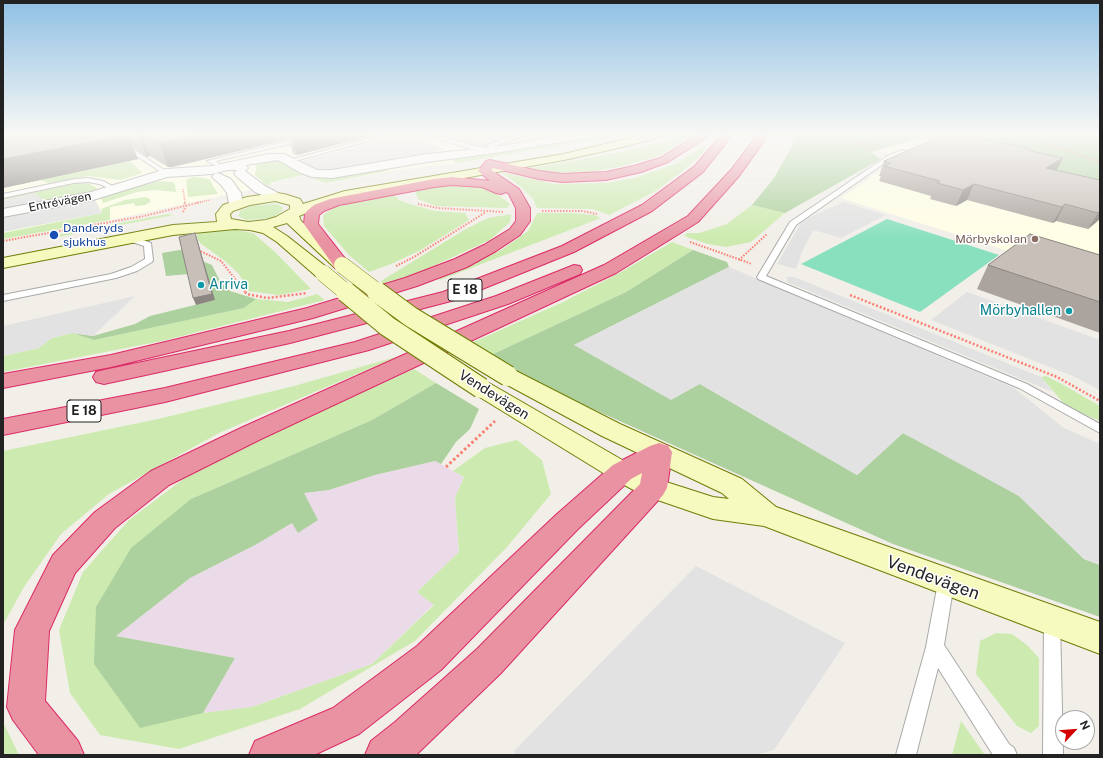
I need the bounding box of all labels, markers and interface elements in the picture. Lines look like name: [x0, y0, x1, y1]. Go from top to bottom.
street label: Entrévägen: [27, 189, 93, 215]
place label: Danderyds sjukhus: [63, 221, 123, 249]
marker: Danderyds sjukhus: [48, 229, 60, 241]
place label: Mörbyskolan: [955, 232, 1027, 246]
marker: Mörbyskolan: [1030, 234, 1040, 244]
place label: Arriva: [209, 277, 248, 293]
road number: E 18: [448, 279, 482, 301]
marker: Arriva: [196, 280, 206, 290]
place label: Mörbyhallen: [980, 303, 1061, 319]
marker: Mörbyhallen: [1064, 306, 1074, 316]
street label: Vendevägen: [456, 367, 532, 423]
road number: E 18: [67, 400, 101, 422]
street label: Vendevägen: [884, 552, 982, 604]
north arrow: [1055, 710, 1095, 750]
text: N: [1078, 719, 1092, 732]

